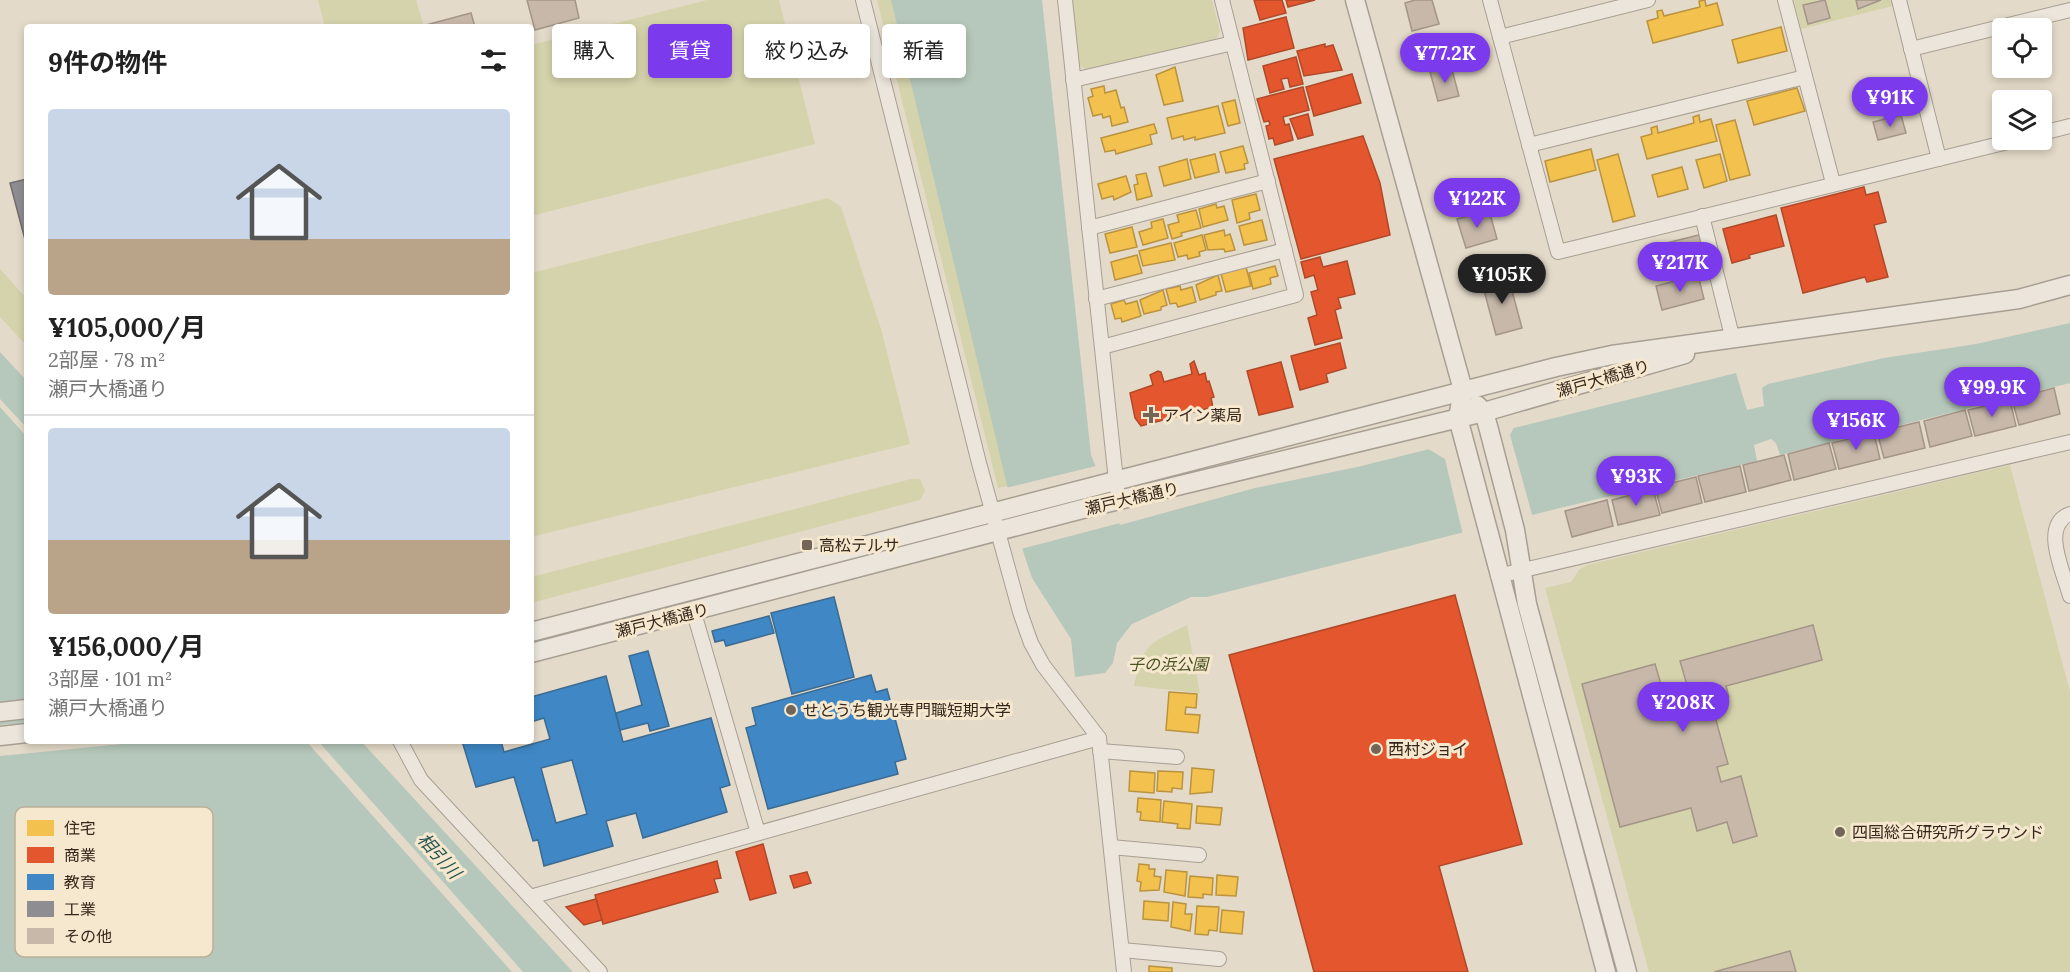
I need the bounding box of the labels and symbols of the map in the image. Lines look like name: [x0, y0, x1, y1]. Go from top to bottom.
pin: ¥77.2K: [1396, 33, 1494, 84]
pin: ¥91K: [1854, 77, 1926, 128]
pin: ¥122K: [1435, 178, 1519, 229]
pin: ¥217K: [1638, 242, 1722, 293]
pin: ¥105K: [1460, 254, 1544, 305]
street label: 瀬戸大橋通り: [1554, 355, 1652, 401]
pin: ¥99.9K: [1943, 367, 2041, 418]
pin: ¥156K: [1814, 400, 1898, 451]
place label: アイン薬局: [1163, 405, 1242, 425]
marker: アイン薬局: [1144, 408, 1158, 422]
pin: ¥93K: [1600, 456, 1672, 507]
street label: 瀬戸大橋通り: [1083, 477, 1181, 519]
place label: 高松テルサ: [819, 535, 899, 555]
marker: 高松テルサ: [800, 538, 814, 552]
street label: 瀬戸大橋通り: [613, 599, 711, 641]
park label: 子の浜公園: [1128, 654, 1210, 674]
pin: ¥208K: [1641, 682, 1725, 733]
place label: せとうち観光専門職短期大学: [803, 700, 1011, 720]
marker: せとうち観光専門職短期大学: [784, 703, 798, 717]
place label: 西村ジョイ: [1388, 739, 1468, 759]
marker: 西村ジョイ: [1369, 742, 1383, 756]
legend: [15, 807, 213, 957]
text: 住宅: [64, 818, 96, 838]
place label: 四国総合研究所グラウンド: [1852, 822, 2044, 842]
marker: 四国総合研究所グラウンド: [1833, 825, 1847, 839]
water label: 相引川: [413, 828, 467, 885]
text: 商業: [64, 845, 96, 865]
text: 教育: [64, 872, 96, 892]
text: 工業: [64, 899, 96, 919]
text: その他: [64, 926, 112, 946]

